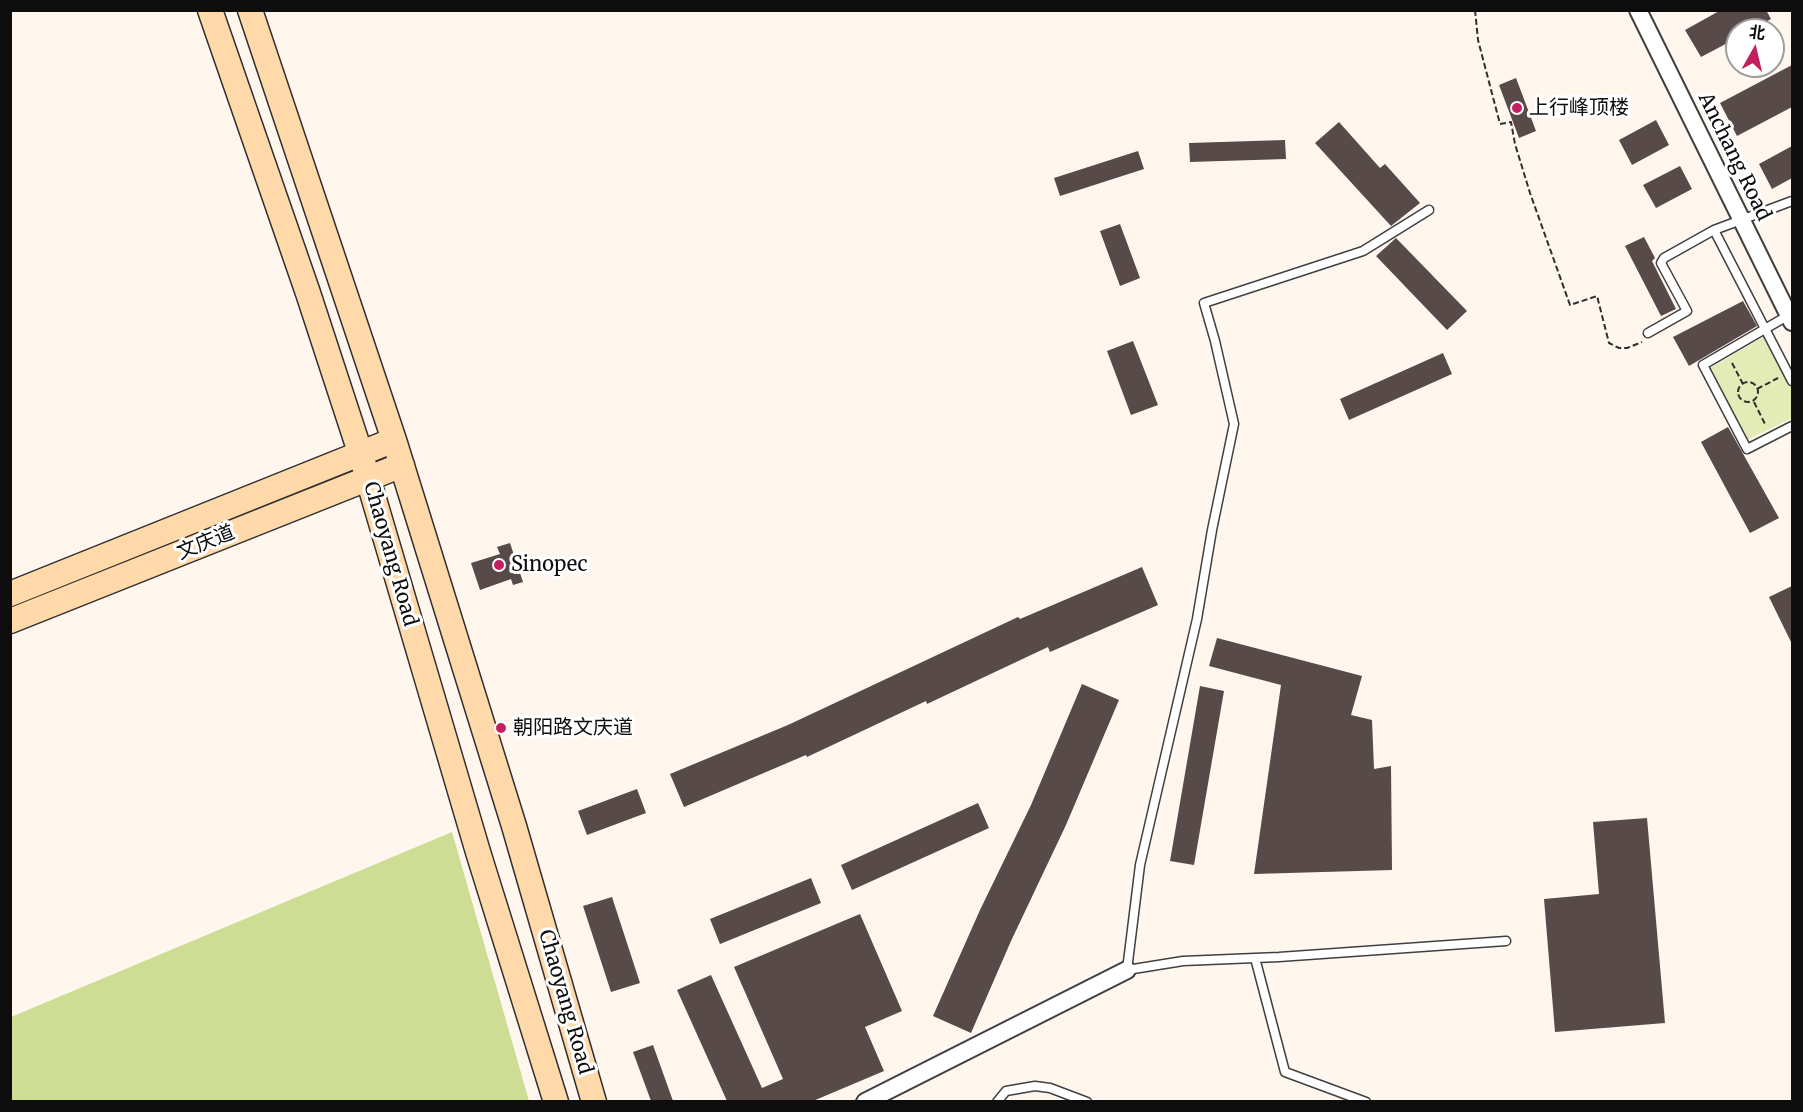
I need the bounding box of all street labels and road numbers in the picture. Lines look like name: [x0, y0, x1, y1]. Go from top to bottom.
street label: Anchang Road: [1693, 89, 1775, 225]
street label: Chaoyang Road: [358, 479, 422, 629]
street label: 文庆道: [174, 521, 238, 565]
street label: Chaoyang Road: [533, 927, 597, 1077]

